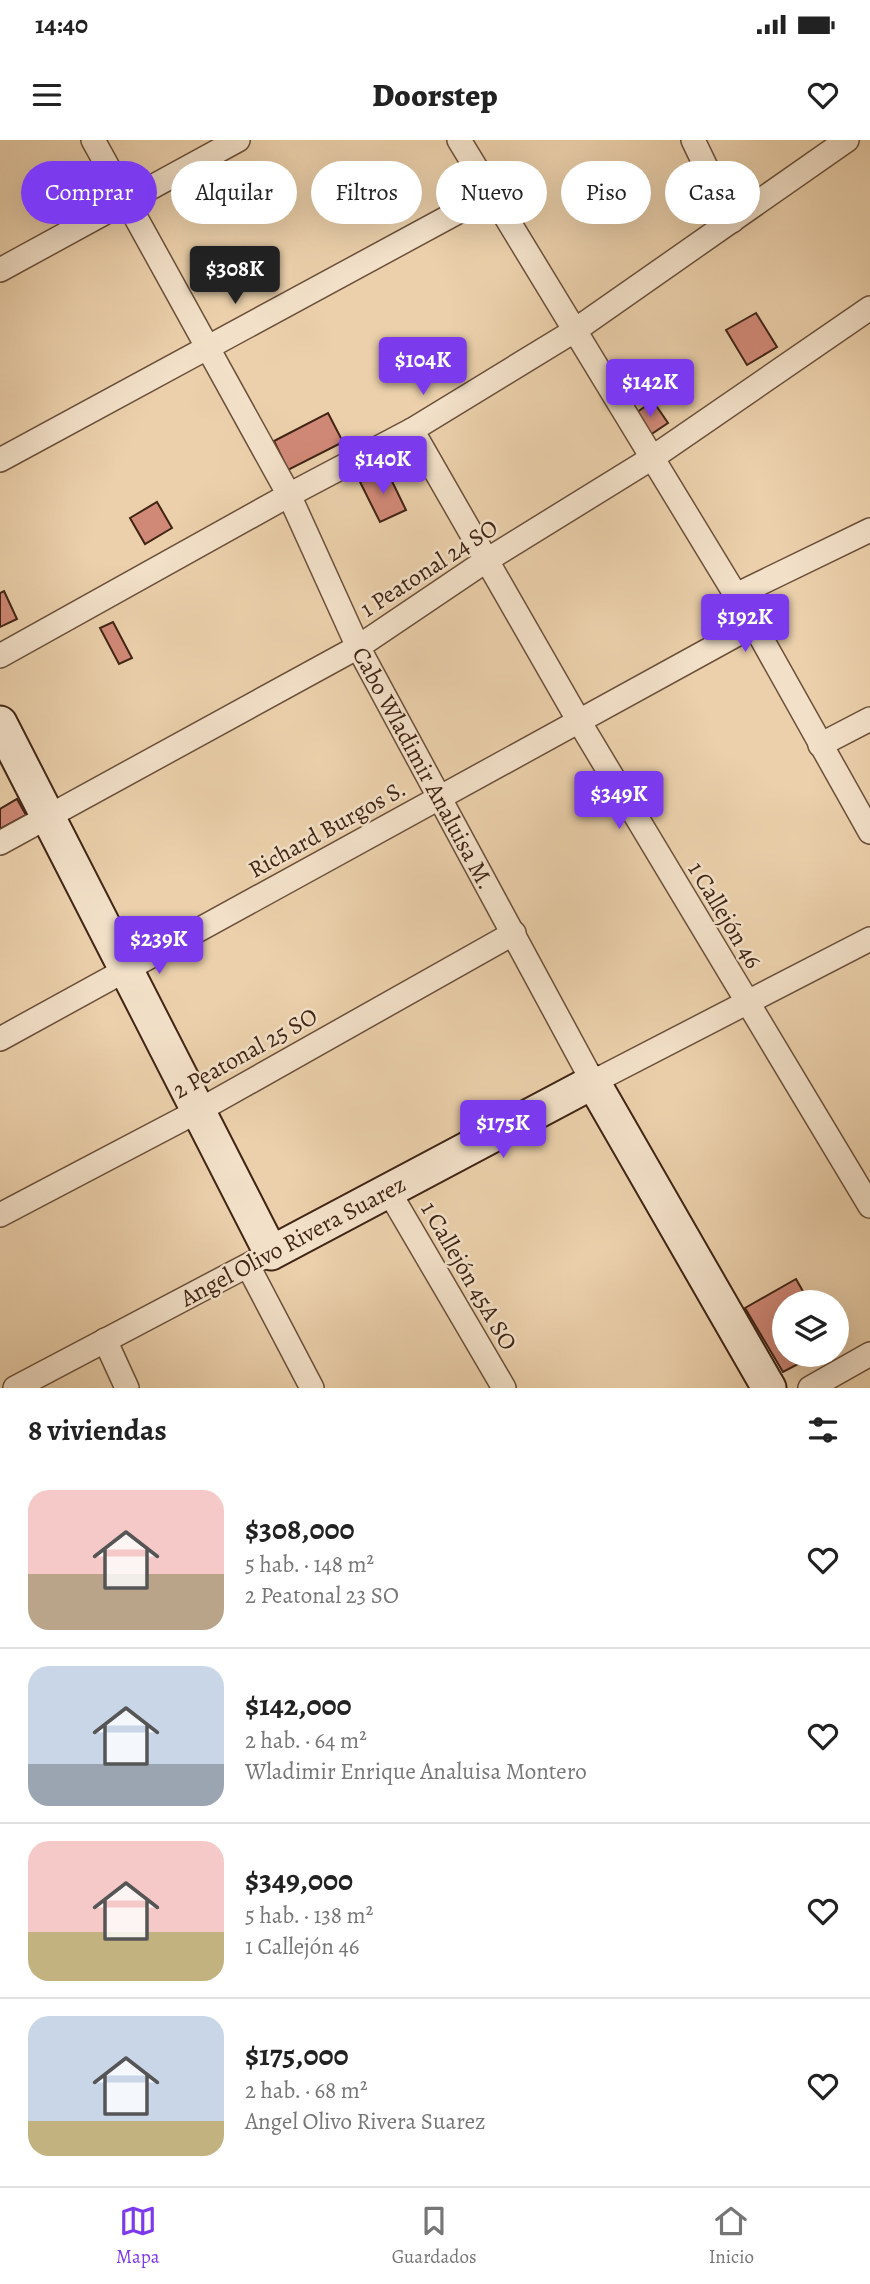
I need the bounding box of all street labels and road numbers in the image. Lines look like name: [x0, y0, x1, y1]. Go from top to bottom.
street label: 1 Peatonal 24 SO: [354, 511, 504, 625]
street label: Cabo Wladimir Analuisa M.: [345, 641, 502, 895]
street label: Richard Burgos S.: [243, 772, 411, 886]
street label: 1 Callejón 46: [681, 856, 769, 974]
street label: 2 Peatonal 25 SO: [167, 1000, 323, 1106]
street label: Angel Olivo Rivera Suarez: [174, 1168, 411, 1315]
street label: 1 Callejón 45A SO: [413, 1196, 525, 1356]

